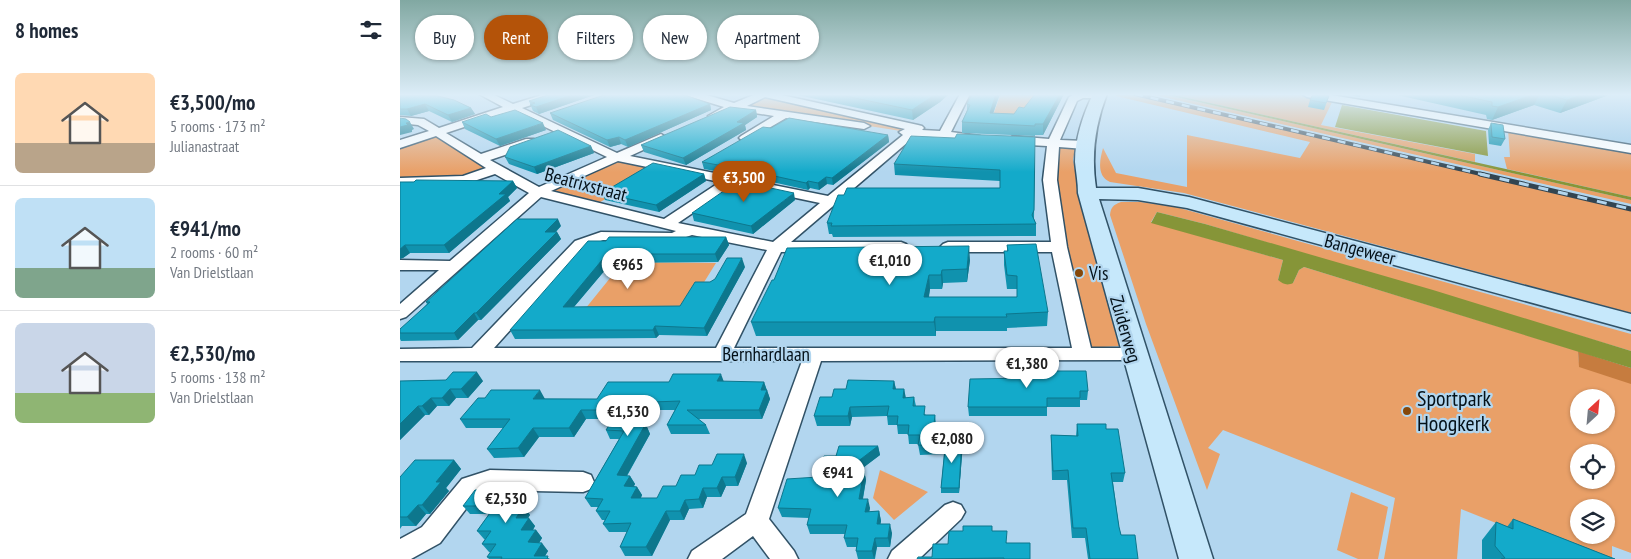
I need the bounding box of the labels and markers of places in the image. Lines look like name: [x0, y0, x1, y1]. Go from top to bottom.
pin: €3,500: [703, 160, 785, 203]
pin: €1,010: [849, 244, 931, 286]
pin: €965: [598, 248, 658, 290]
place label: Vis: [1088, 261, 1108, 285]
marker: Vis: [1073, 267, 1085, 279]
pin: €1,380: [986, 346, 1068, 389]
place label: Sportpark Hoogkerk: [1417, 384, 1491, 437]
pin: €1,530: [587, 394, 669, 437]
marker: Sportpark Hoogkerk: [1401, 405, 1413, 417]
pin: €2,080: [911, 422, 993, 464]
pin: €941: [808, 456, 868, 498]
pin: €2,530: [465, 482, 547, 524]

